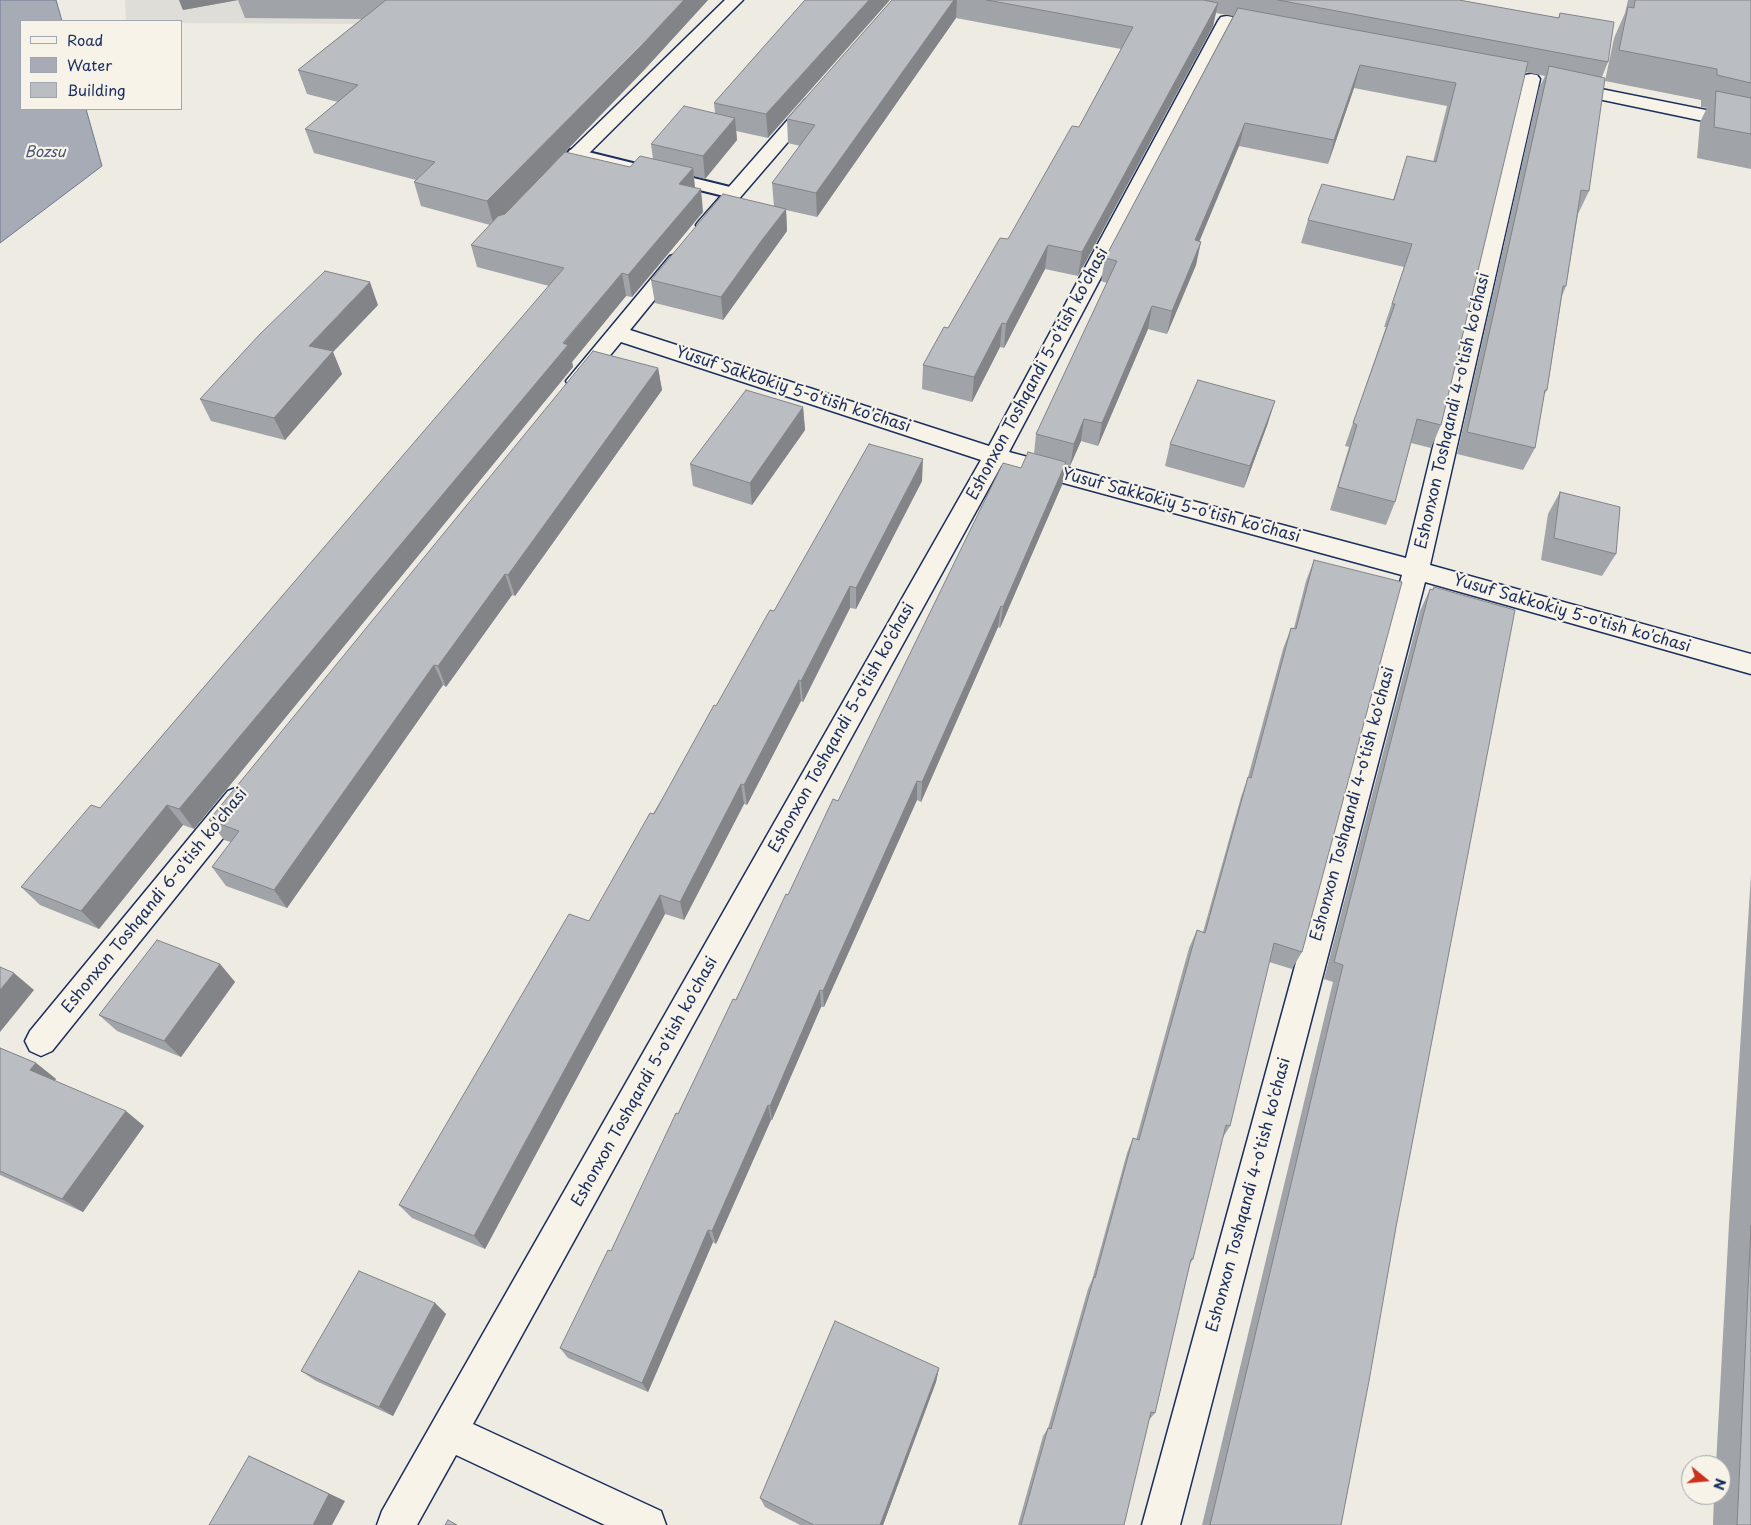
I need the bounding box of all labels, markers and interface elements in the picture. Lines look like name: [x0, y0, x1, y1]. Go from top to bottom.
legend: [20, 20, 182, 110]
text: Road: [67, 28, 103, 51]
text: Water: [67, 53, 112, 76]
text: Building: [67, 78, 126, 101]
water label: Bozsu: [24, 144, 66, 162]
street label: Eshonxon Toshqandi 5-o'tish ko'chasi: [963, 245, 1113, 503]
street label: Eshonxon Toshqandi 4-o'tish ko'chasi: [1412, 271, 1494, 551]
street label: Yusuf Sakkokiy 5-o'tish ko'chasi: [673, 343, 913, 437]
street label: Yusuf Sakkokiy 5-o'tish ko'chasi: [1060, 465, 1302, 547]
street label: Yusuf Sakkokiy 5-o'tish ko'chasi: [1451, 571, 1693, 657]
street label: Eshonxon Toshqandi 5-o'tish ko'chasi: [765, 600, 919, 856]
street label: Eshonxon Toshqandi 4-o'tish ko'chasi: [1307, 665, 1399, 943]
street label: Eshonxon Toshqandi 6-o'tish ko'chasi: [58, 785, 252, 1017]
street label: Eshonxon Toshqandi 5-o'tish ko'chasi: [568, 954, 722, 1210]
street label: Eshonxon Toshqandi 4-o'tish ko'chasi: [1203, 1056, 1295, 1334]
north arrow: [1681, 1455, 1731, 1505]
text: N: [1708, 1476, 1732, 1493]

